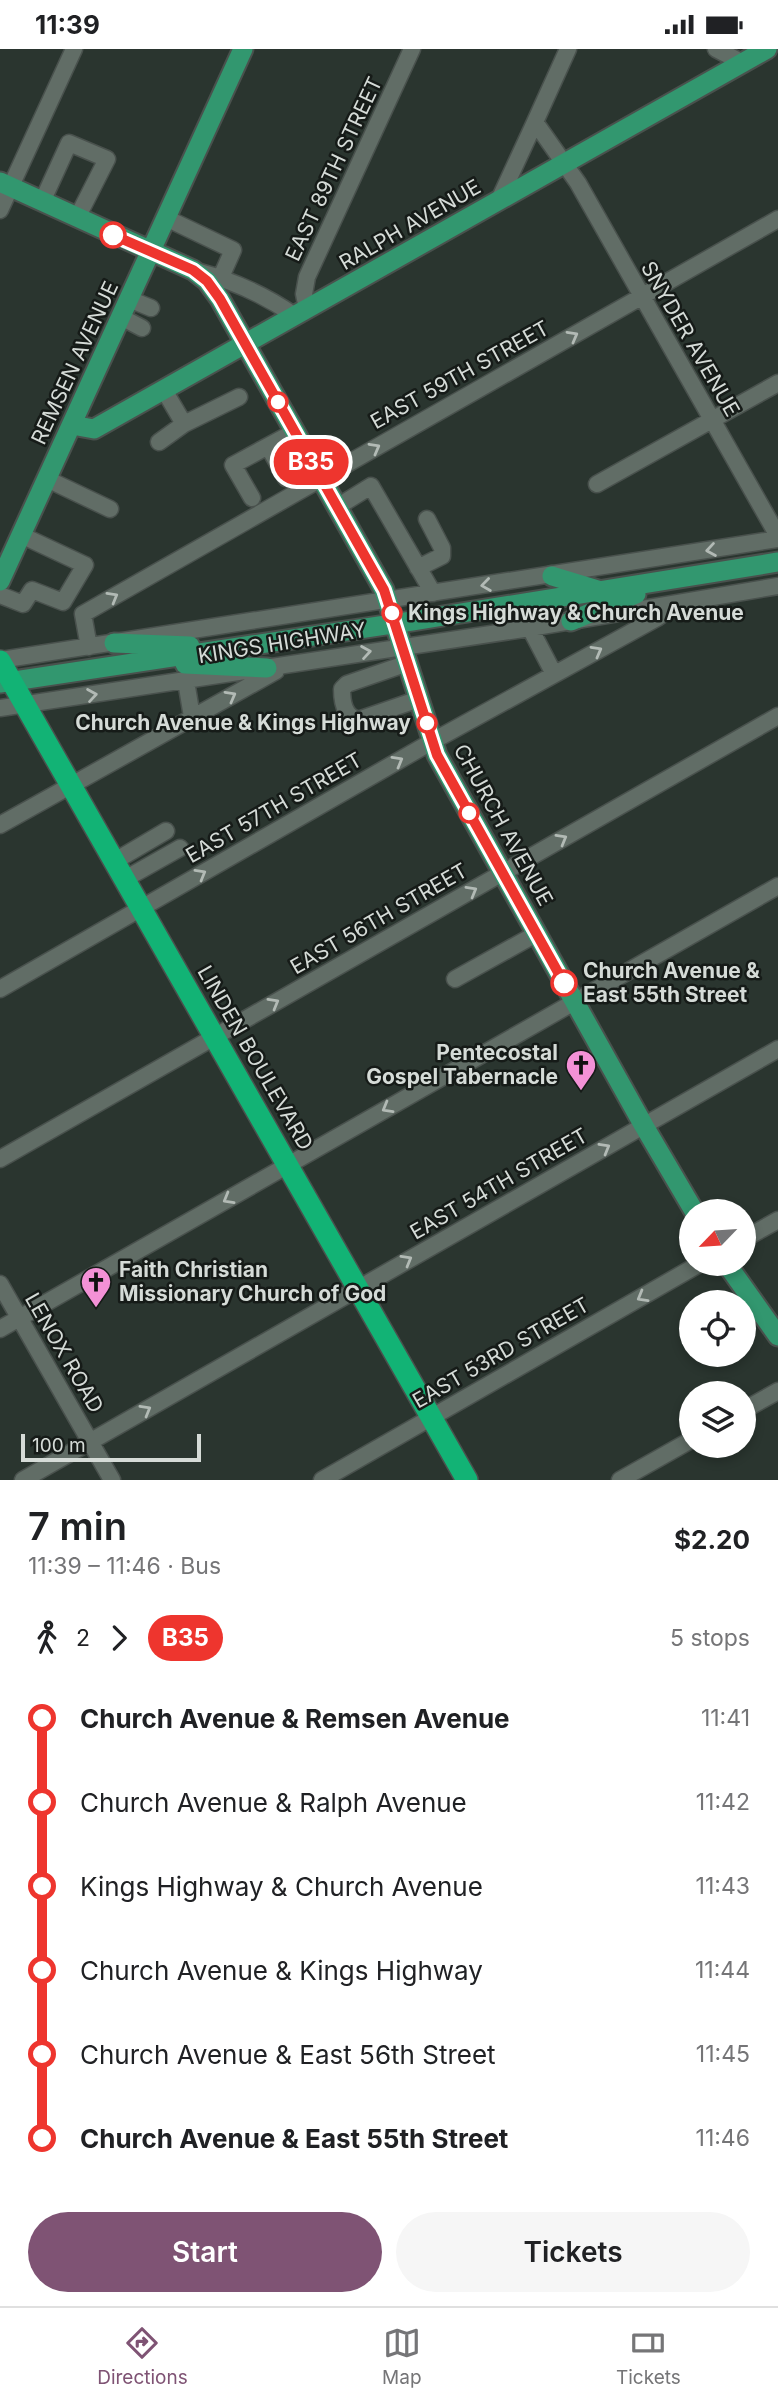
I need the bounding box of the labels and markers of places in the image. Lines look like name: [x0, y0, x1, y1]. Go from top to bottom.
unlabelled marker: [100, 222, 126, 248]
unlabelled marker: [268, 392, 288, 412]
place label: Kings Highway & Church Avenue: [408, 600, 744, 625]
marker: Kings Highway & Church Avenue: [382, 603, 402, 623]
place label: Church Avenue & Kings Highway: [75, 710, 411, 735]
marker: Church Avenue & Kings Highway: [417, 713, 437, 733]
unlabelled marker: [459, 803, 479, 823]
place label: Church Avenue & East 55th Street: [583, 958, 761, 1007]
marker: Church Avenue & East 55th Street: [551, 970, 577, 996]
place label: Pentecostal Gospel Tabernacle: [366, 1040, 558, 1089]
church icon: Pentecostal Gospel Tabernacle: [564, 1048, 598, 1092]
place label: Faith Christian Missionary Church of God: [119, 1257, 386, 1306]
church icon: Faith Christian Missionary Church of God: [79, 1265, 113, 1309]

